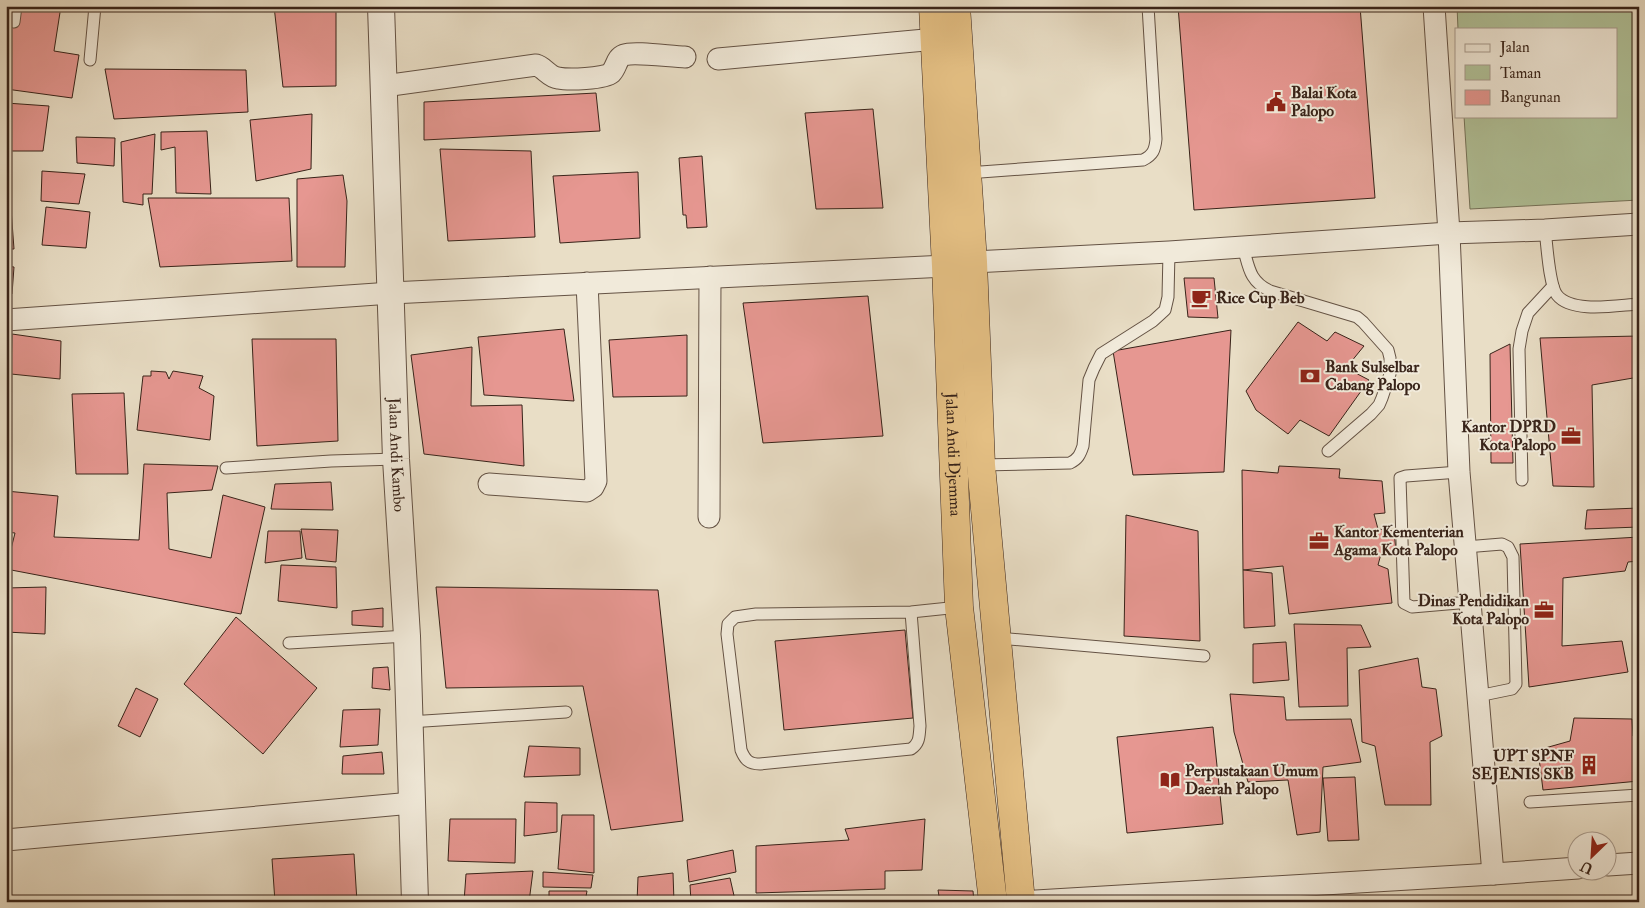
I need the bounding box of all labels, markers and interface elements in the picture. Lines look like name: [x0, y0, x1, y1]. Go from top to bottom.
legend: [1455, 28, 1618, 118]
text: Jalan: [1499, 38, 1530, 58]
text: Taman: [1500, 64, 1541, 83]
place label: Balai Kota Palopo: [1291, 83, 1357, 122]
text: Bangunan: [1500, 88, 1561, 107]
public building icon: Balai Kota Palopo: [1265, 91, 1287, 113]
cafe icon: Rice Cup Beb: [1190, 287, 1212, 309]
place label: Rice Cup Beb: [1216, 288, 1305, 309]
place label: Bank Sulselbar Cabang Palopo: [1325, 357, 1421, 396]
bank icon: Bank Sulselbar Cabang Palopo: [1299, 365, 1321, 387]
street label: Jalan Andi Djemma: [940, 391, 966, 517]
street label: Jalan Andi Kambo: [383, 396, 409, 513]
place label: Kantor DPRD Kota Palopo: [1461, 417, 1556, 456]
office icon: Kantor DPRD Kota Palopo: [1560, 425, 1582, 447]
place label: Kantor Kementerian Agama Kota Palopo: [1333, 522, 1465, 561]
office icon: Kantor Kementerian Agama Kota Palopo: [1308, 530, 1330, 552]
place label: Dinas Pendidikan Kota Palopo: [1418, 591, 1530, 630]
office icon: Dinas Pendidikan Kota Palopo: [1533, 599, 1555, 621]
place label: UPT SPNF SEJENIS SKB: [1472, 746, 1574, 785]
building icon: UPT SPNF SEJENIS SKB: [1578, 754, 1600, 776]
place label: Perpustakaan Umum Daerah Palopo: [1185, 761, 1319, 800]
library icon: Perpustakaan Umum Daerah Palopo: [1159, 769, 1181, 791]
north arrow: [1568, 830, 1618, 880]
text: U: [1578, 857, 1596, 878]

